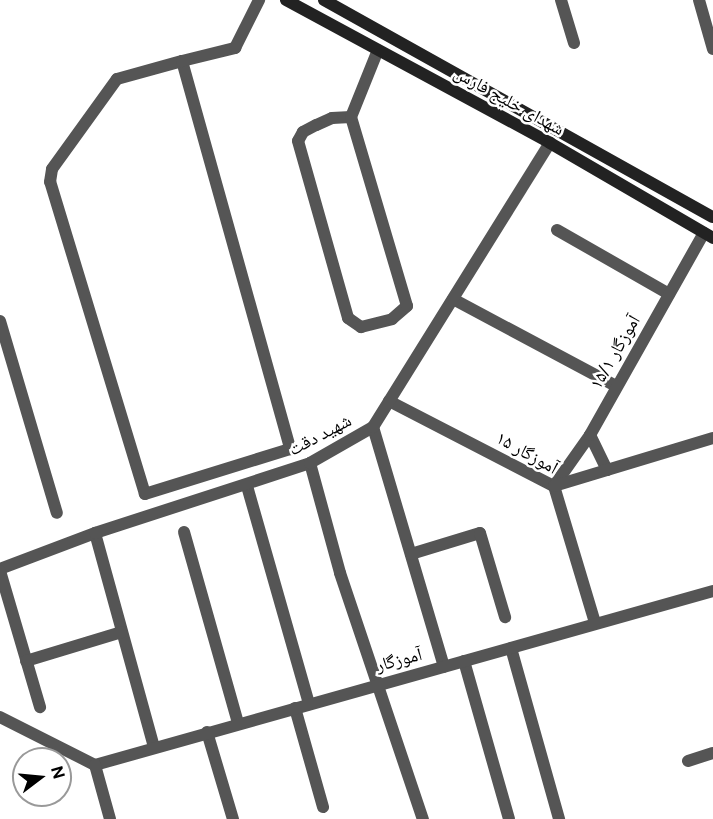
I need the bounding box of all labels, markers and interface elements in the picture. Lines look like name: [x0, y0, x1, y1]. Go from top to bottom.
street label: شهدای خلیج فارس: [450, 62, 568, 140]
street label: آموزگار ۱۵/۱: [585, 311, 645, 393]
street label: شهید دقت: [285, 410, 355, 460]
street label: آموزگار ۱۵: [492, 427, 562, 479]
street label: آموزگار: [374, 644, 424, 676]
north arrow: [12, 747, 72, 807]
text: N: [47, 764, 69, 781]

